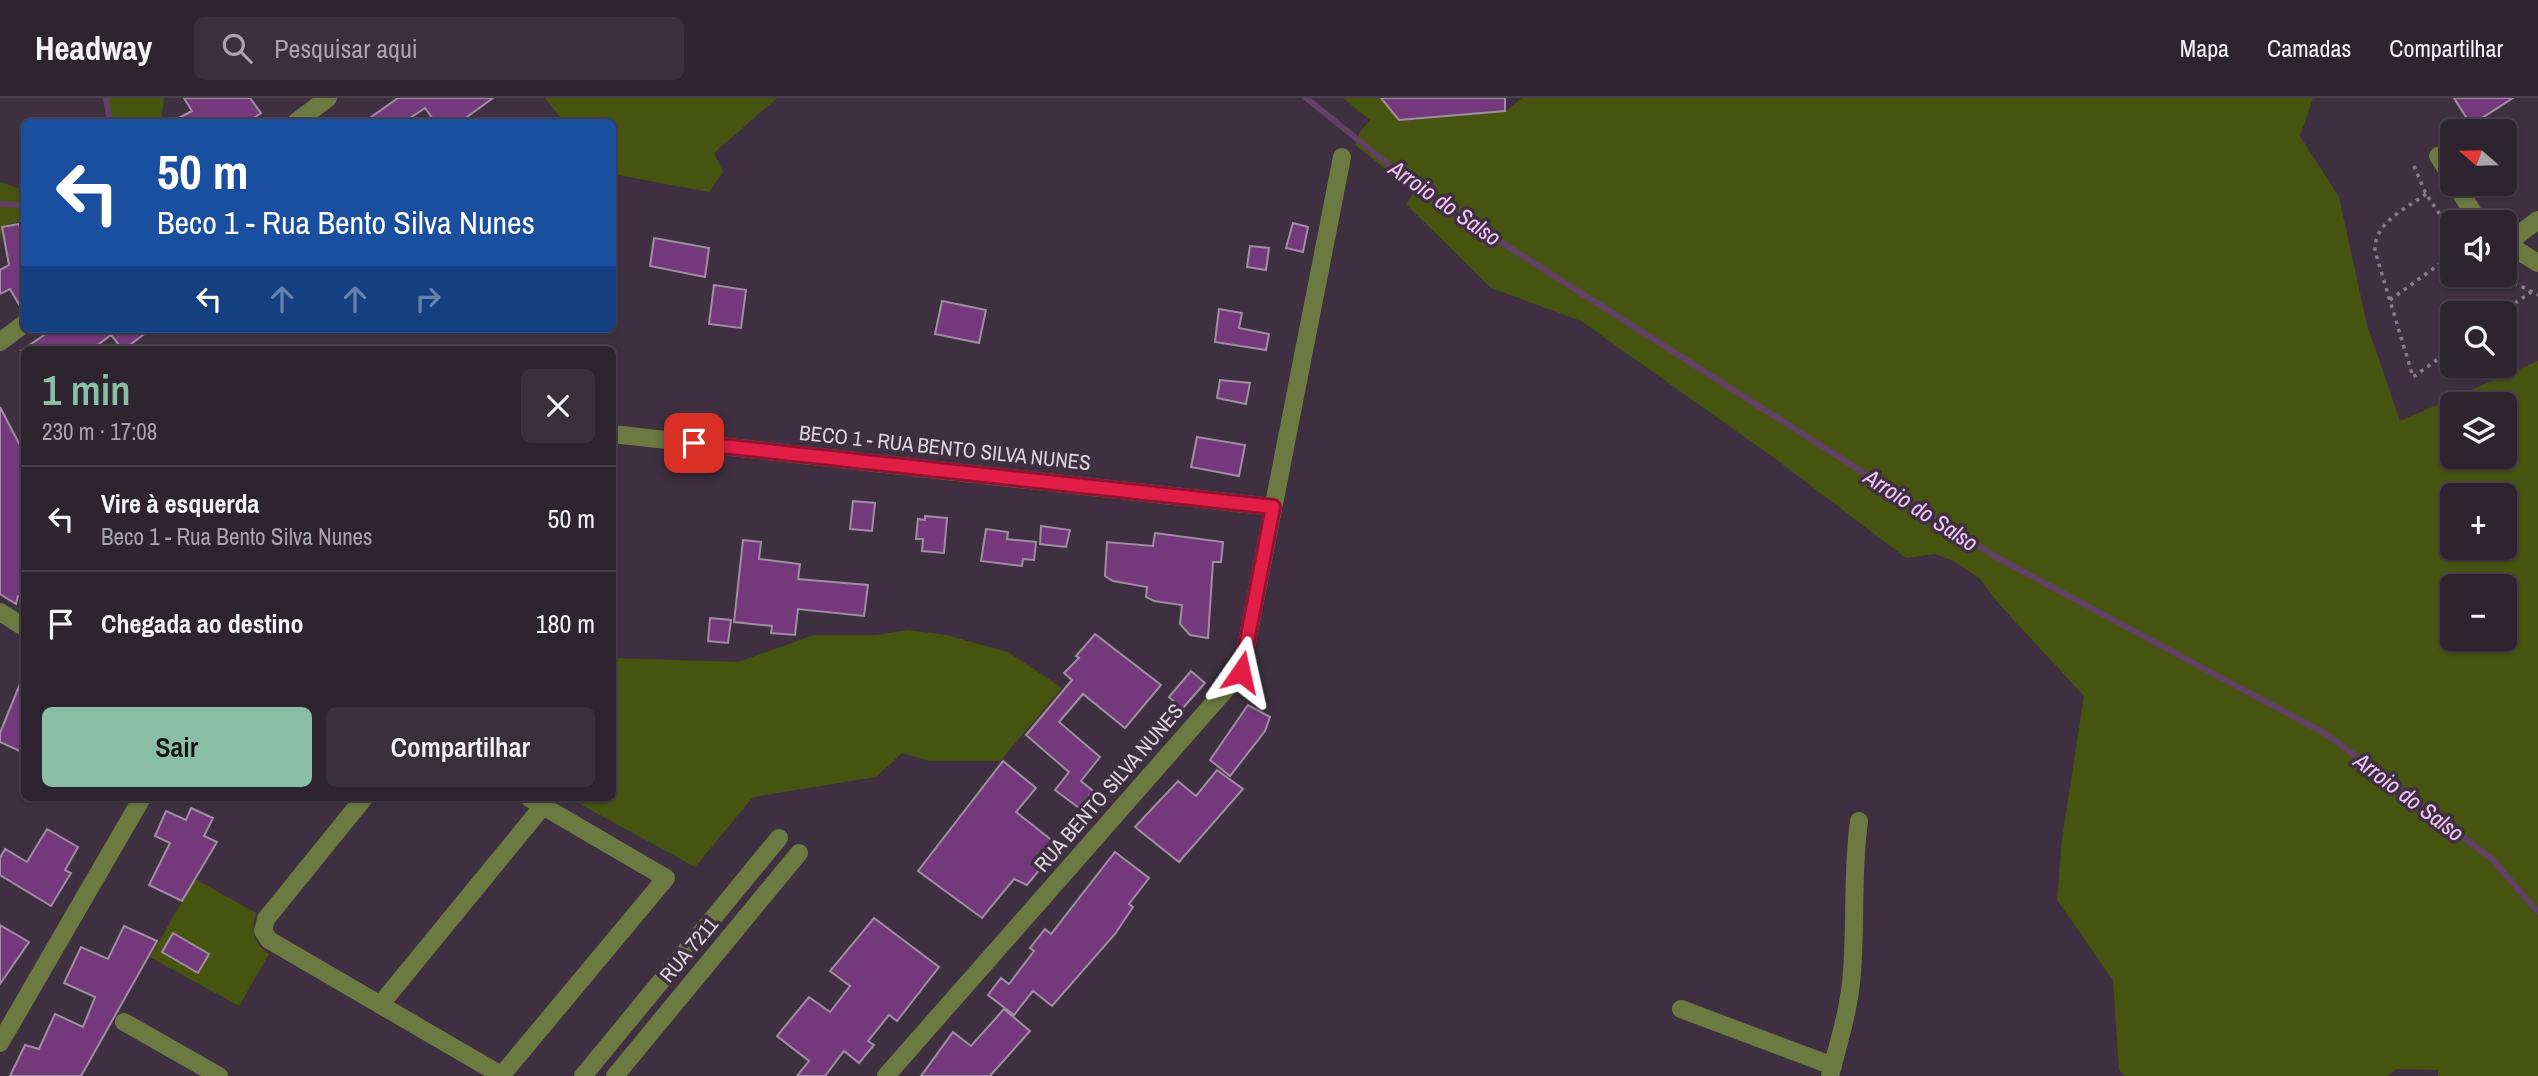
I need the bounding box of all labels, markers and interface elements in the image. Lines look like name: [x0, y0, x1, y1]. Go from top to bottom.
search box: [194, 17, 684, 80]
text: Headway: [35, 26, 152, 70]
icon: search: [218, 29, 256, 67]
text: Pesquisar aqui: [274, 31, 418, 66]
text: Mapa: [2180, 32, 2229, 64]
text: Camadas: [2267, 32, 2351, 64]
text: Compartilhar: [2389, 32, 2503, 64]
north arrow: [2440, 119, 2516, 196]
map controls: [2440, 119, 2517, 651]
text: 50 m: [157, 138, 249, 204]
icon: left: [42, 147, 133, 238]
water label: Arroio do Salso: [1382, 152, 1507, 253]
text: Beco 1 - Rua Bento Silva Nunes: [157, 201, 535, 244]
button: sound: [2440, 210, 2517, 287]
icon: left: [190, 280, 228, 318]
icon: ahead: [263, 280, 301, 318]
icon: ahead: [336, 280, 374, 318]
icon: right: [409, 280, 447, 318]
button: search: [2440, 301, 2517, 378]
text: 1 min: [42, 362, 131, 418]
button: close: [521, 369, 595, 443]
button: layers: [2440, 392, 2517, 469]
pin: [664, 413, 724, 473]
text: 230 m · 17:08: [42, 416, 157, 447]
street label: BECO 1 - RUA BENTO SILVA NUNES: [798, 418, 1092, 477]
icon: arrive: [675, 424, 713, 462]
water label: Arroio do Salso: [1857, 461, 1984, 558]
button: +: [2440, 483, 2517, 560]
text: Vire à esquerda: [101, 486, 259, 521]
icon: left: [42, 500, 80, 538]
text: 50 m: [548, 501, 595, 536]
text: Beco 1 - Rua Bento Silva Nunes: [101, 521, 373, 552]
button: −: [2440, 574, 2517, 651]
icon: arrive: [42, 605, 80, 643]
text: Chegada ao destino: [101, 606, 304, 641]
text: 180 m: [536, 606, 595, 641]
position arrow: [1204, 635, 1278, 709]
street label: RUA BENTO SILVA NUNES: [1027, 697, 1190, 878]
button: Sair: [42, 707, 312, 787]
button: Compartilhar: [326, 707, 595, 787]
water label: Arroio do Salso: [2347, 745, 2471, 848]
street label: RUA 7211: [653, 910, 725, 989]

